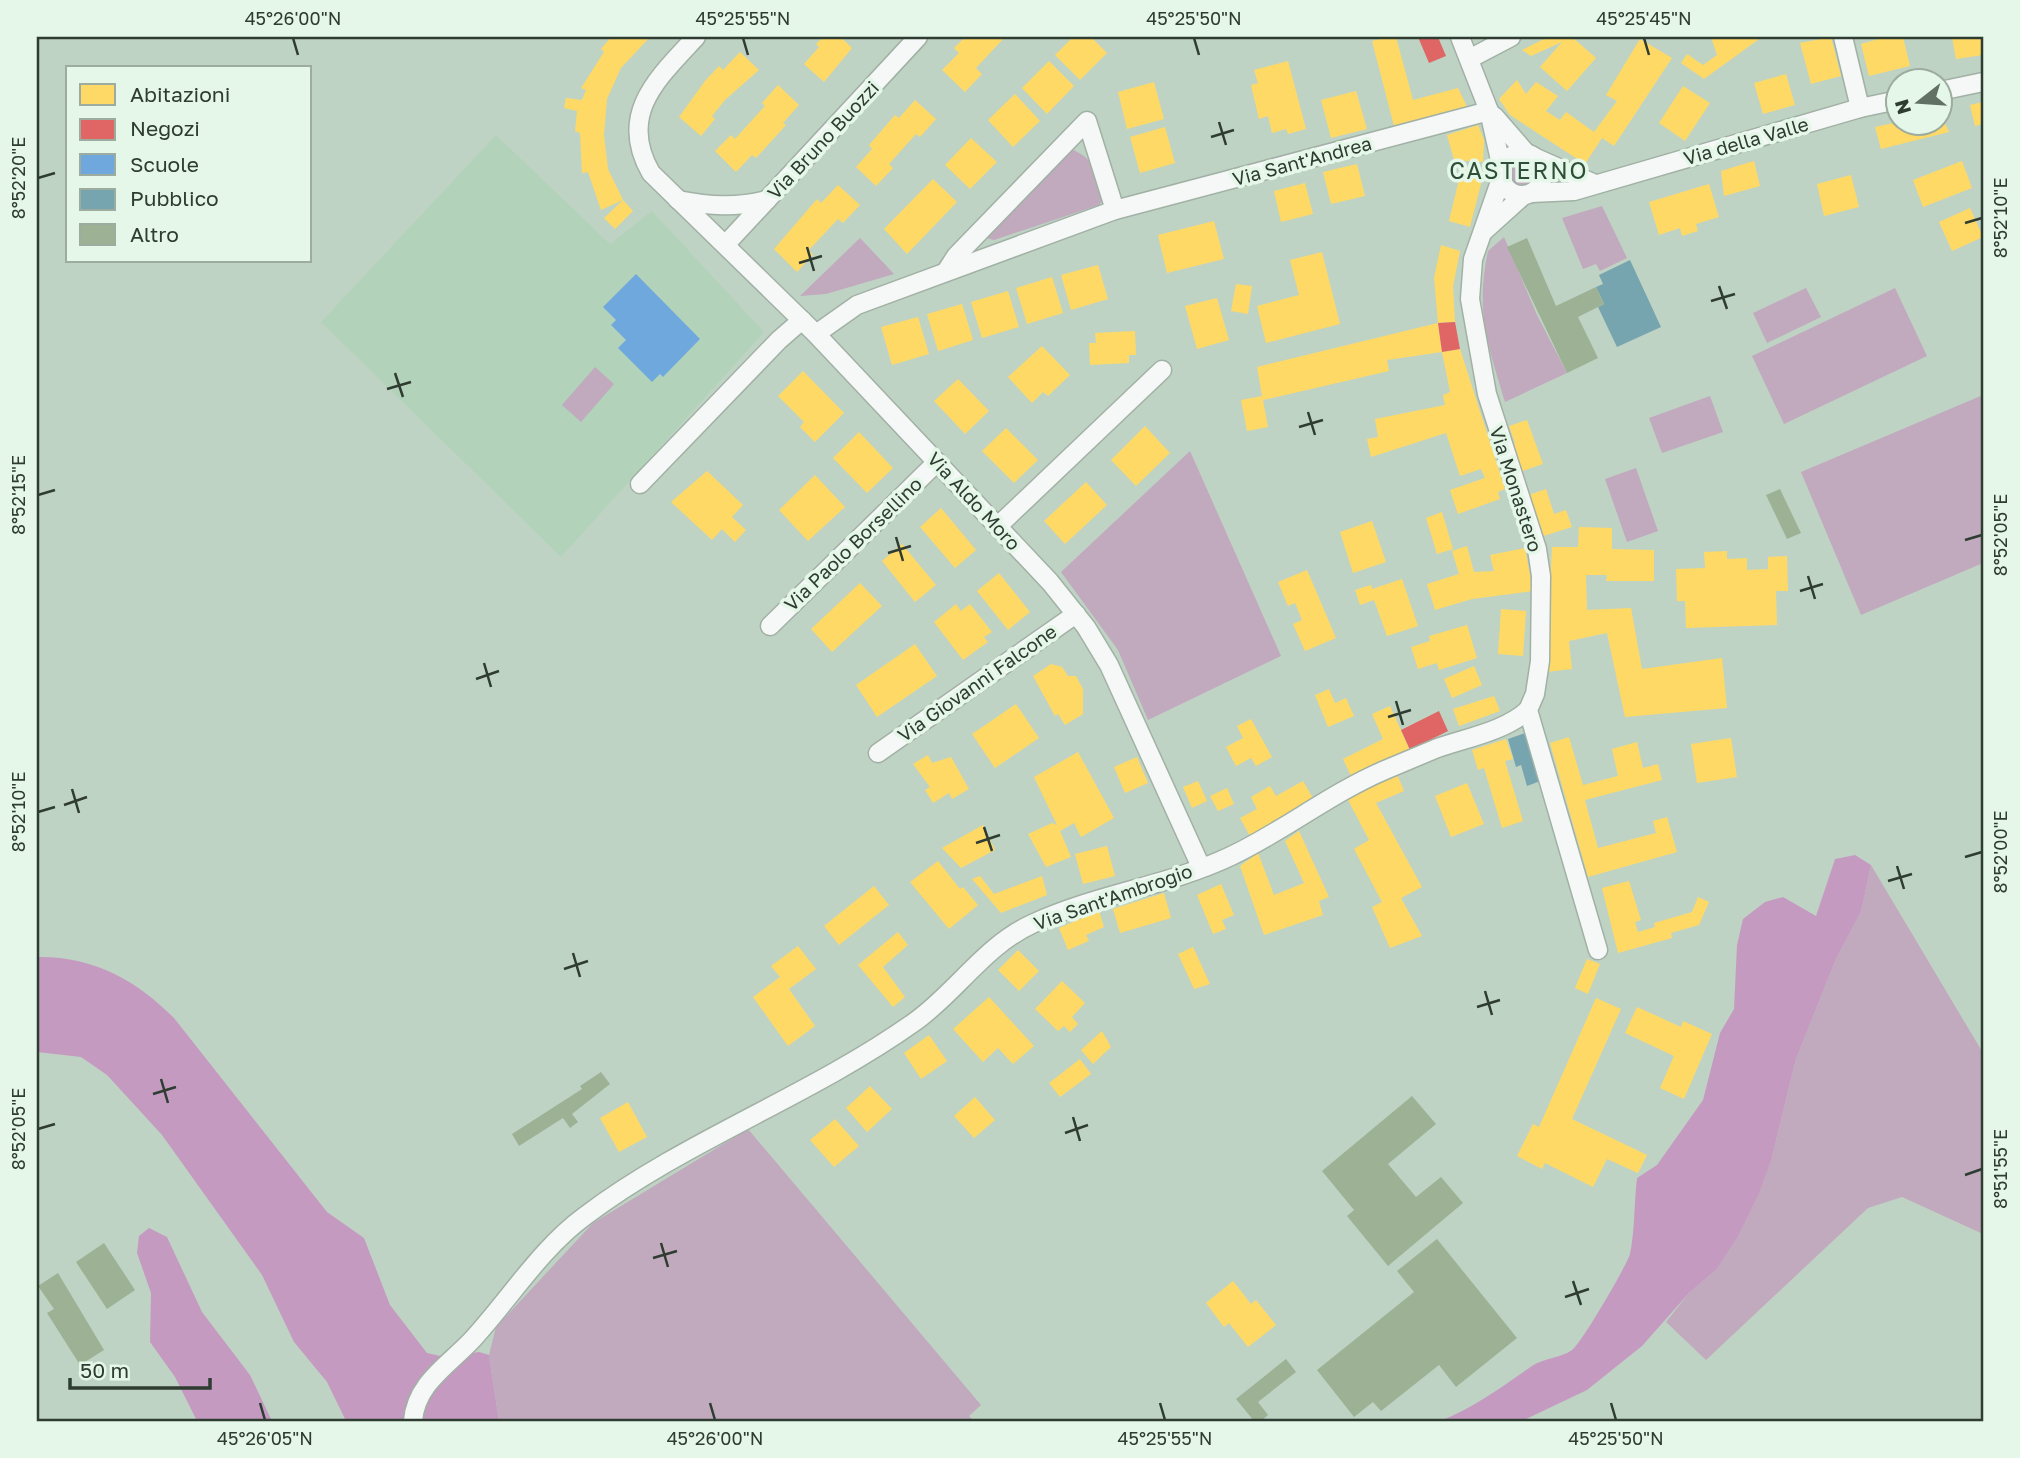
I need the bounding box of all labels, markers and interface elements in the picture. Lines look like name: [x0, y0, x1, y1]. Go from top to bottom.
text: 45°26'00"N: [245, 7, 341, 29]
text: 45°25'55"N: [696, 7, 790, 29]
text: 45°25'50"N: [1146, 7, 1242, 29]
text: 45°25'45"N: [1596, 7, 1692, 29]
legend: [66, 66, 312, 262]
north arrow: [1884, 66, 1954, 136]
street label: Via Bruno Buozzi: [762, 76, 883, 203]
text: Abitazioni: [130, 81, 230, 107]
text: N: [1889, 97, 1915, 117]
street label: Via della Valle: [1681, 112, 1811, 169]
text: Negozi: [130, 115, 200, 141]
street label: Via Sant'Andrea: [1230, 131, 1374, 190]
text: 8°52'20"E: [7, 137, 29, 219]
text: Scuole: [130, 151, 199, 177]
district label: CASTERNO: [1449, 156, 1589, 184]
text: 8°52'10"E: [1989, 178, 2011, 258]
text: Pubblico: [130, 185, 219, 211]
text: Altro: [130, 221, 179, 247]
street label: Via Monastero: [1485, 423, 1548, 555]
street label: Via Aldo Moro: [923, 447, 1026, 554]
text: 8°52'15"E: [7, 455, 29, 535]
street label: Via Paolo Borsellino: [779, 472, 926, 615]
text: 8°52'05"E: [1989, 494, 2011, 576]
street label: Via Giovanni Falcone: [893, 619, 1061, 746]
text: 8°52'10"E: [7, 772, 29, 852]
text: 8°52'00"E: [1989, 810, 2011, 894]
street label: Via Sant'Ambrogio: [1031, 859, 1195, 934]
text: 8°52'05"E: [7, 1088, 29, 1170]
text: 8°51'55"E: [1989, 1129, 2011, 1209]
scale bar: [70, 1346, 210, 1390]
text: 50 m: [80, 1357, 129, 1383]
text: 45°26'05"N: [217, 1427, 313, 1449]
text: 45°26'00"N: [667, 1427, 763, 1449]
text: 45°25'55"N: [1118, 1427, 1212, 1449]
text: 45°25'50"N: [1568, 1427, 1664, 1449]

